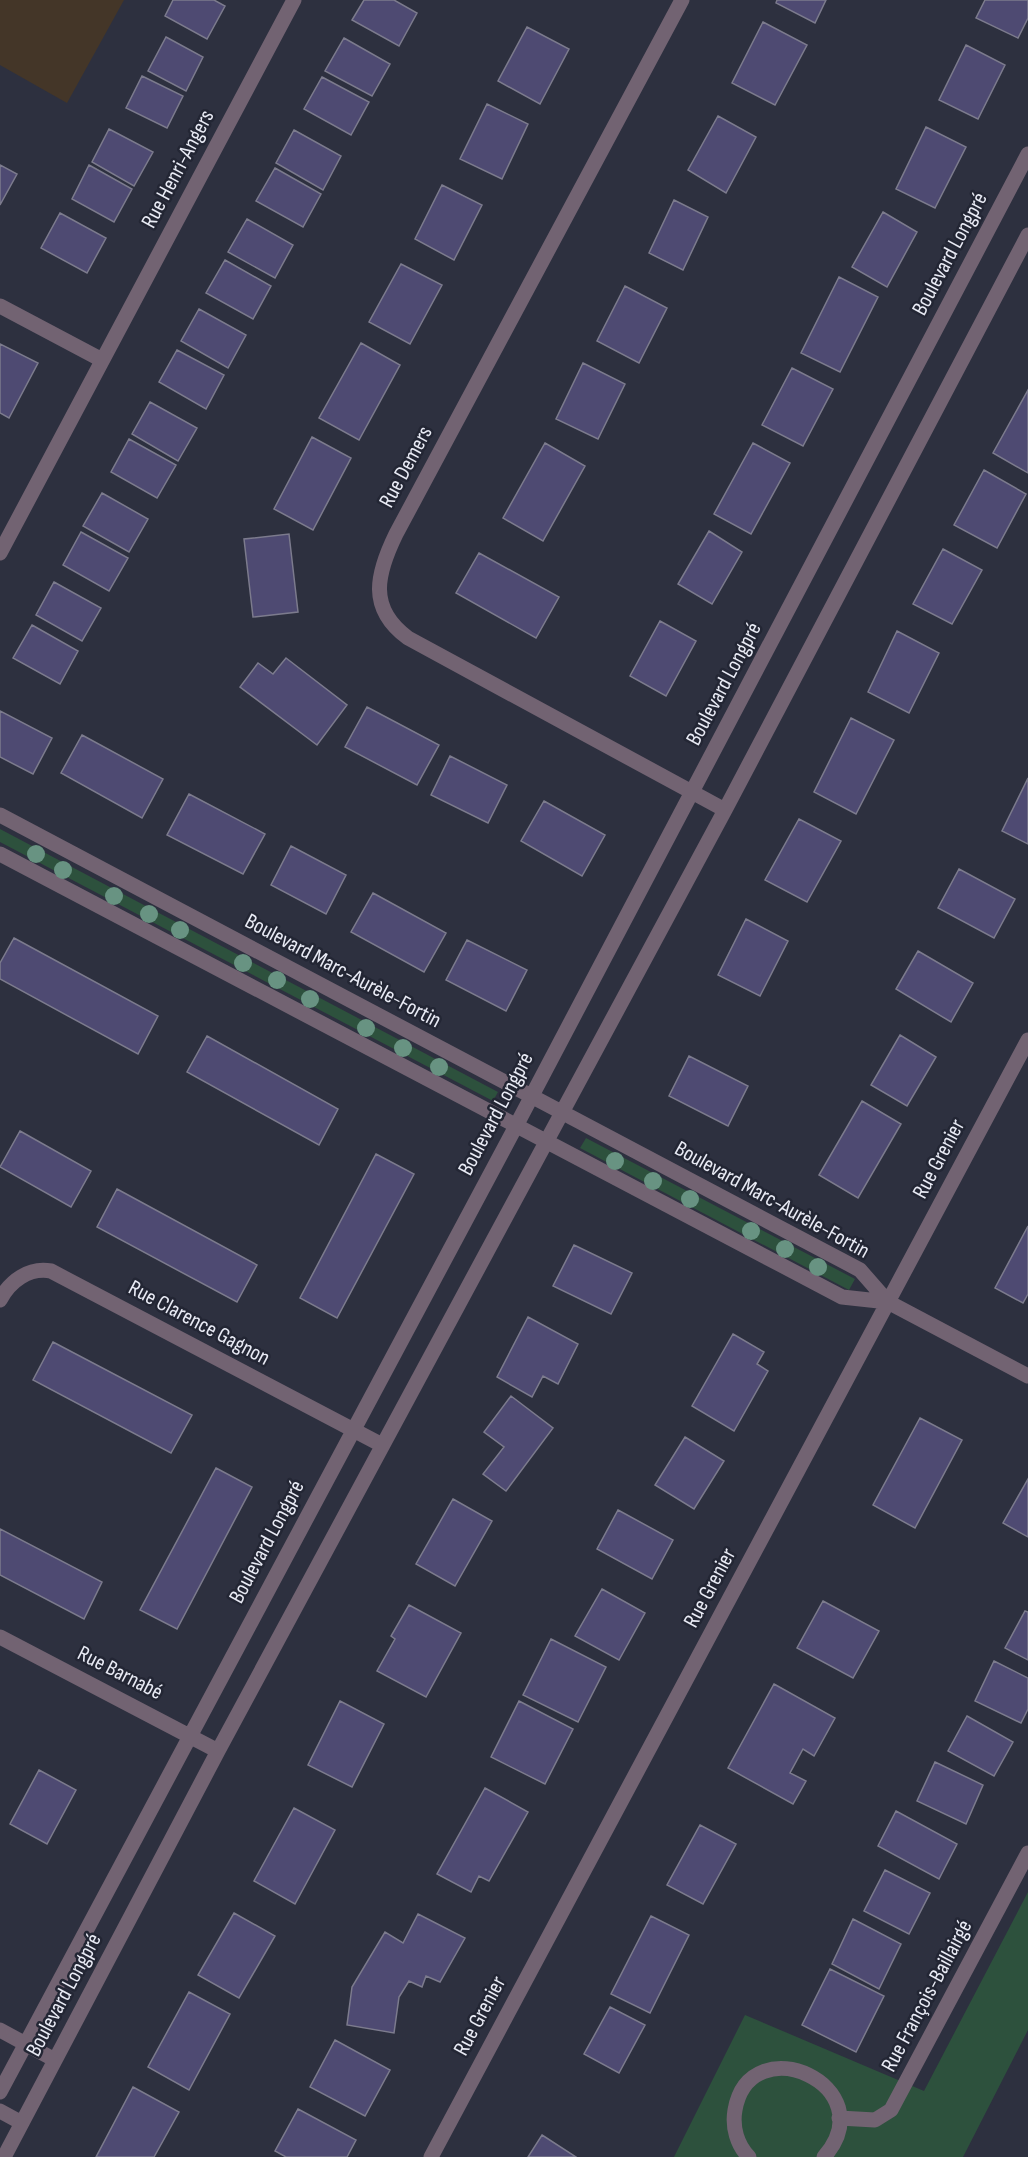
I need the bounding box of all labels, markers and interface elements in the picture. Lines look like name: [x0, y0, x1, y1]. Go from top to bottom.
street label: Rue Henri-Angers: [136, 105, 220, 233]
street label: Boulevard Longpré: [906, 188, 994, 320]
street label: Rue Demers: [373, 422, 439, 512]
street label: Boulevard Longpré: [680, 618, 768, 750]
street label: Boulevard Marc-Aurèle-Fortin: [240, 908, 446, 1034]
street label: Boulevard Longpré: [452, 1048, 540, 1180]
street label: Rue Grenier: [907, 1115, 971, 1203]
street label: Boulevard Marc-Aurèle-Fortin: [670, 1135, 874, 1265]
street label: Rue Clarence Gagnon: [124, 1274, 274, 1372]
street label: Boulevard Longpré: [223, 1476, 311, 1608]
street label: Rue Grenier: [678, 1544, 742, 1632]
street label: Rue Barnabé: [73, 1640, 167, 1706]
street label: Rue François-Baillairgé: [876, 1915, 978, 2077]
street label: Boulevard Longpré: [20, 1929, 108, 2061]
street label: Rue Grenier: [448, 1972, 512, 2060]

